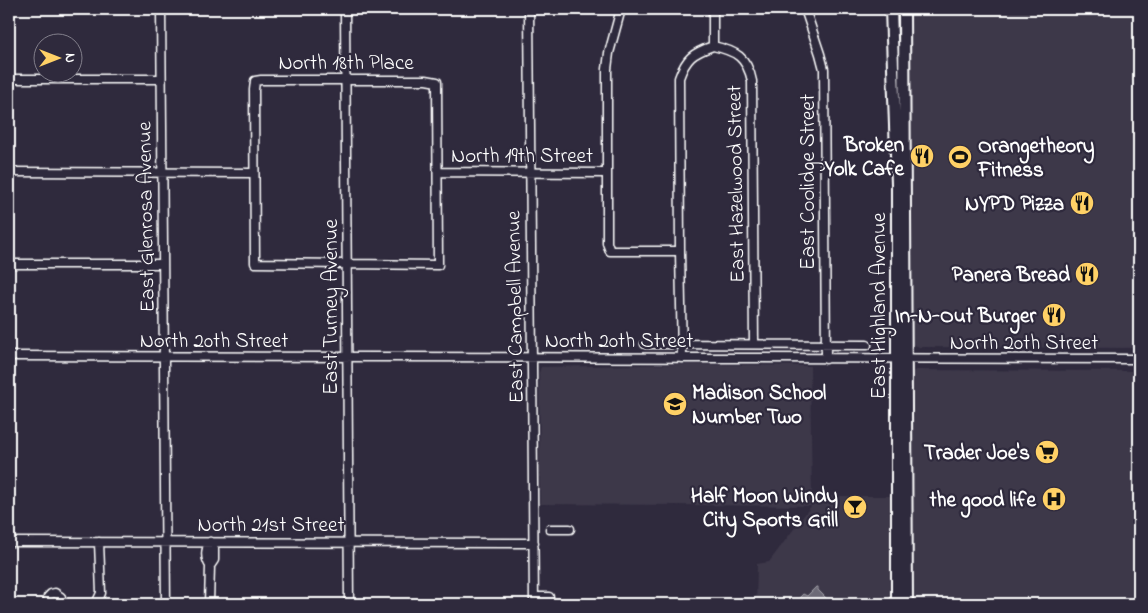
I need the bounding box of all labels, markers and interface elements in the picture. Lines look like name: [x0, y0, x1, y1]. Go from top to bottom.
north arrow: [32, 32, 82, 82]
street label: North 18th Place: [278, 49, 414, 79]
text: N: [59, 53, 80, 63]
street label: East Hazelwood Street: [720, 85, 754, 283]
street label: East Coolidge Street: [794, 94, 826, 270]
street label: East Glenrosa Avenue: [130, 121, 164, 313]
place label: Broken Yolk Cafe: [824, 131, 905, 185]
place label: Orangetheory Fitness: [977, 132, 1095, 186]
street label: North 19th Street: [451, 142, 593, 172]
restaurant icon: Broken Yolk Cafe: [909, 143, 935, 169]
sports icon: Orangetheory Fitness: [947, 144, 973, 170]
place label: NYPD Pizza: [965, 190, 1064, 220]
restaurant icon: NYPD Pizza: [1069, 190, 1095, 216]
street label: East Campbell Avenue: [499, 210, 533, 404]
street label: East Highland Avenue: [865, 212, 897, 399]
street label: East Turney Avenue: [317, 219, 349, 395]
place label: Panera Bread: [952, 261, 1070, 291]
restaurant icon: Panera Bread: [1074, 261, 1100, 287]
place label: In-N-Out Burger: [895, 302, 1036, 334]
restaurant icon: In-N-Out Burger: [1041, 302, 1067, 328]
street label: North 20th Street: [140, 327, 288, 357]
street label: North 20th Street: [545, 327, 693, 357]
street label: North 20th Street: [950, 329, 1098, 359]
place label: Madison School Number Two: [692, 379, 827, 433]
school or university icon: Madison School Number Two: [662, 391, 688, 417]
place label: Trader Joe's: [924, 439, 1030, 469]
supermarket icon: Trader Joe's: [1034, 439, 1060, 465]
place label: Half Moon Windy City Sports Grill: [691, 482, 838, 538]
place label: the good life: [929, 486, 1037, 518]
hospital icon: the good life: [1041, 486, 1067, 512]
bar icon: Half Moon Windy City Sports Grill: [842, 494, 868, 520]
street label: North 21st Street: [198, 511, 344, 541]

